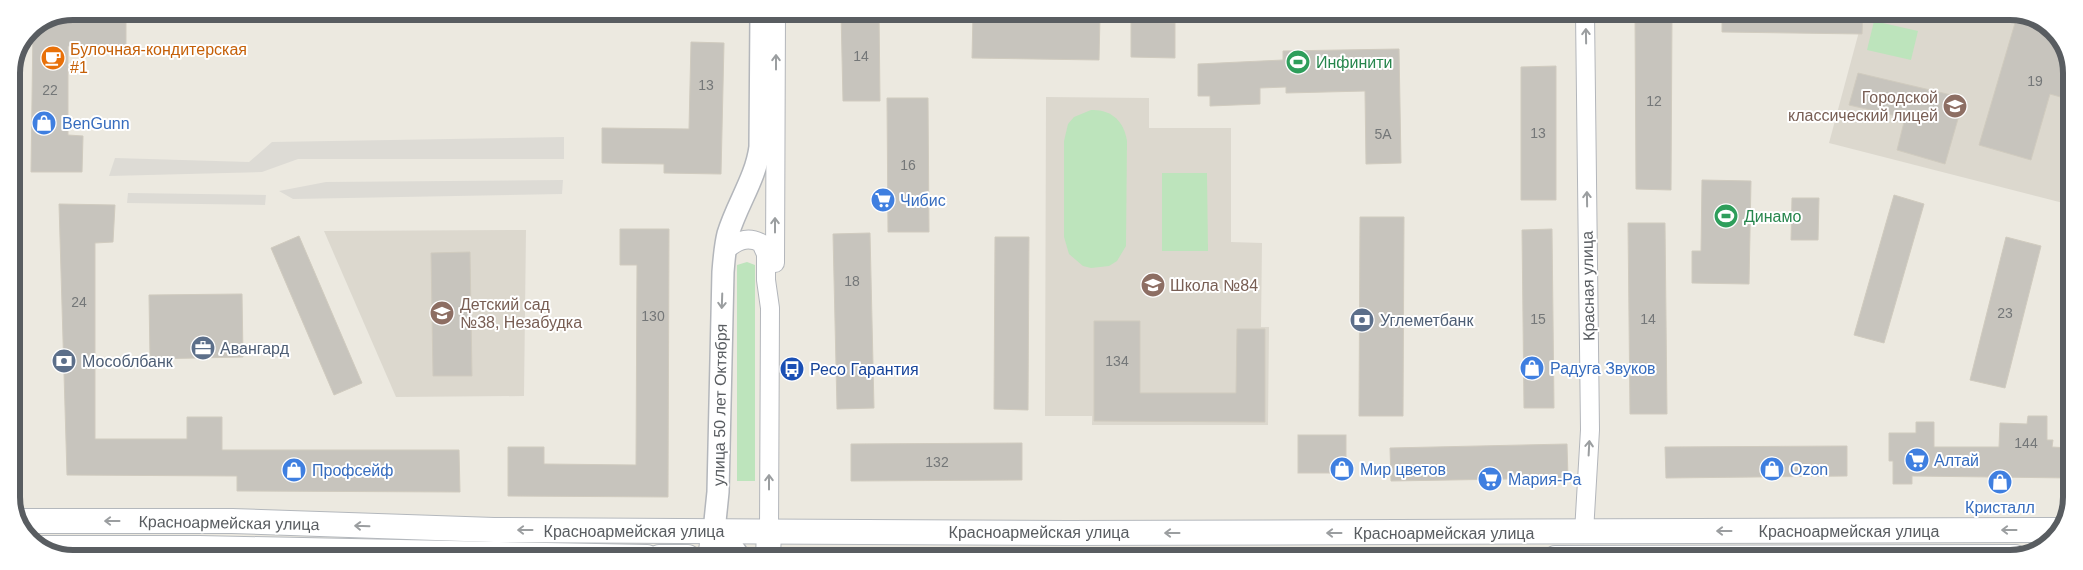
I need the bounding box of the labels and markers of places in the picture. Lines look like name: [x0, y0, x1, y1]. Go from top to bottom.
place label: Булочная-кондитерская #1: [70, 41, 247, 76]
cafe icon: Булочная-кондитерская #1: [40, 45, 66, 71]
sports icon: Инфинити: [1285, 49, 1311, 75]
place label: Инфинити: [1316, 54, 1392, 71]
place label: Городской классический лицей: [1788, 89, 1938, 124]
school or university icon: Городской классический лицей: [1942, 93, 1968, 119]
shop icon: BenGunn: [31, 110, 57, 136]
place label: BenGunn: [62, 115, 130, 132]
supermarket icon: Чибис: [870, 187, 896, 213]
place label: Чибис: [900, 192, 946, 209]
sports icon: Динамо: [1713, 203, 1739, 229]
place label: Динамо: [1744, 208, 1802, 225]
school or university icon: Школа №84: [1140, 272, 1166, 298]
place label: Школа №84: [1170, 277, 1258, 294]
place label: Детский сад №38, Незабудка: [460, 296, 582, 331]
school or university icon: Детский сад №38, Незабудка: [429, 300, 455, 326]
bank icon: Углеметбанк: [1349, 307, 1375, 333]
place label: Углеметбанк: [1380, 312, 1474, 329]
office icon: Авангард: [190, 335, 216, 361]
place label: Авангард: [220, 340, 290, 357]
bank icon: Мособлбанк: [51, 348, 77, 374]
place label: Мособлбанк: [82, 353, 174, 370]
shop icon: Радуга Звуков: [1519, 355, 1545, 381]
bus stop icon: Ресо Гарантия: [779, 356, 805, 382]
place label: Радуга Звуков: [1550, 360, 1656, 377]
place label: Ресо Гарантия: [810, 361, 919, 378]
supermarket icon: Алтай: [1904, 447, 1930, 473]
place label: Алтай: [1934, 452, 1979, 469]
shop icon: Мир цветов: [1329, 456, 1355, 482]
shop icon: Ozon: [1759, 456, 1785, 482]
shop icon: Профсейф: [281, 457, 307, 483]
place label: Мир цветов: [1360, 461, 1446, 478]
place label: Ozon: [1790, 461, 1828, 478]
place label: Профсейф: [312, 462, 393, 479]
supermarket icon: Мария-Ра: [1477, 466, 1503, 492]
shop icon: Кристалл: [1987, 469, 2013, 495]
place label: Мария-Ра: [1508, 471, 1581, 488]
place label: Кристалл: [1965, 499, 2035, 516]

